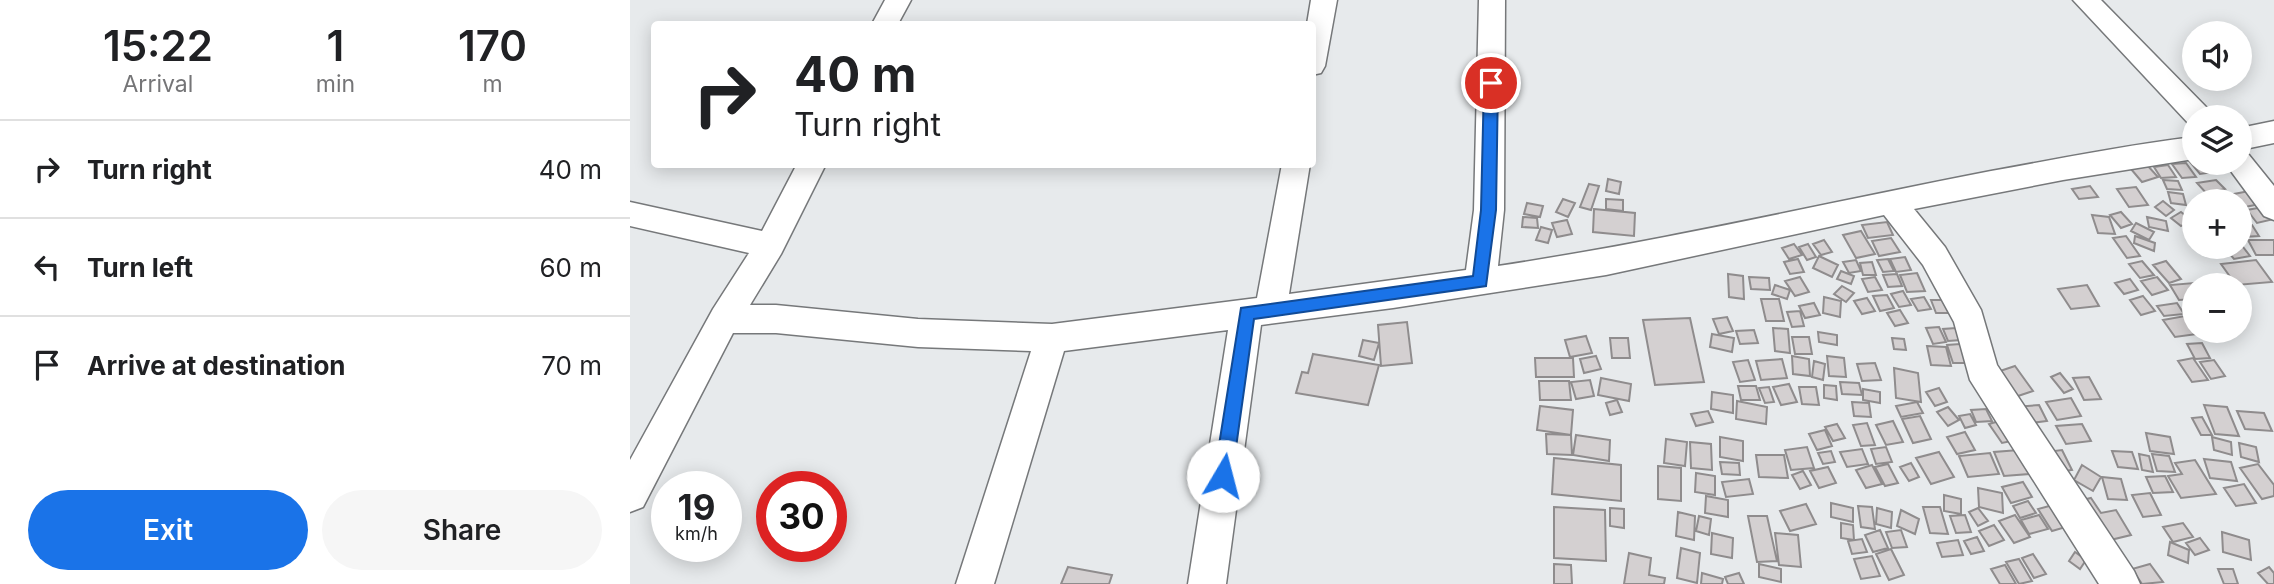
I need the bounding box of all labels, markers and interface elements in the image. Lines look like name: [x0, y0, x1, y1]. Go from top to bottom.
text: 15:22: [103, 20, 213, 71]
text: 1: [327, 20, 344, 71]
text: 170: [458, 20, 527, 71]
map controls: [2182, 21, 2252, 343]
button: sound: [2182, 21, 2252, 91]
text: 40 m: [794, 45, 917, 104]
icon: right: [679, 49, 770, 140]
pin: [1461, 53, 1521, 113]
icon: arrive: [1472, 64, 1510, 102]
text: Arrival: [123, 70, 193, 98]
text: min: [316, 70, 355, 98]
text: m: [482, 70, 503, 98]
text: Turn right: [794, 105, 941, 144]
button: layers: [2182, 105, 2252, 175]
icon: right: [28, 150, 66, 188]
text: Turn right: [87, 154, 212, 185]
text: 40 m: [539, 154, 602, 185]
button: +: [2182, 189, 2252, 259]
icon: left: [28, 248, 66, 286]
text: Turn left: [87, 252, 193, 283]
text: 60 m: [539, 252, 602, 283]
button: −: [2182, 273, 2252, 343]
icon: arrive: [28, 346, 66, 384]
text: Arrive at destination: [87, 350, 346, 381]
text: 70 m: [541, 350, 602, 381]
position arrow: [1186, 439, 1260, 513]
speed limit sign: 30: [756, 471, 847, 562]
text: 19: [678, 486, 715, 528]
button: Exit: [28, 490, 308, 570]
button: Share: [322, 490, 602, 570]
text: km/h: [675, 523, 718, 544]

